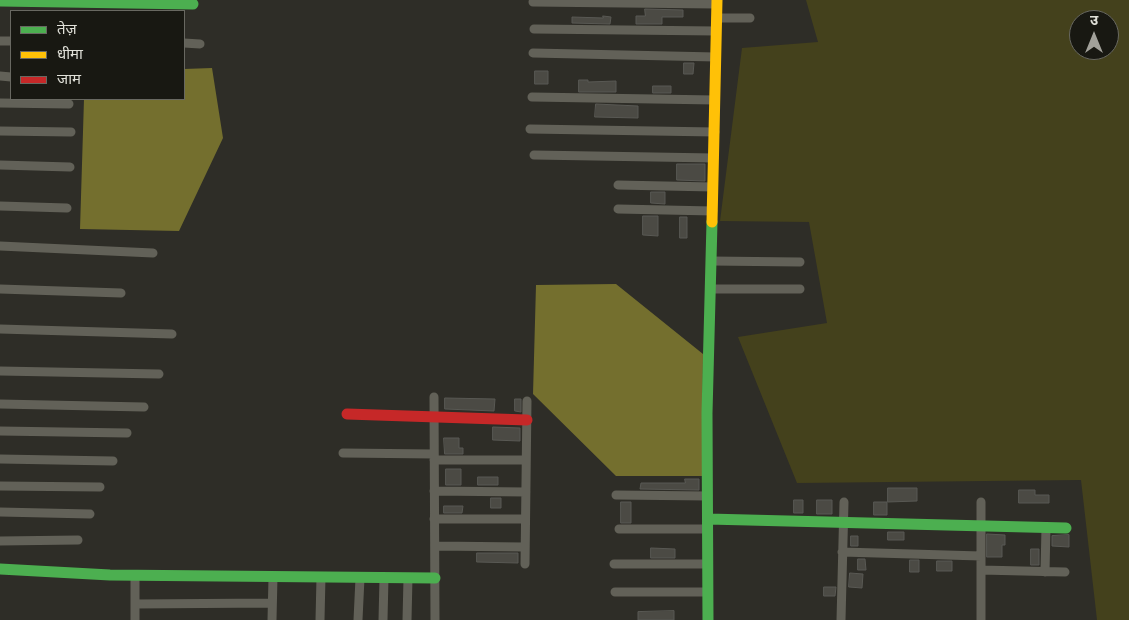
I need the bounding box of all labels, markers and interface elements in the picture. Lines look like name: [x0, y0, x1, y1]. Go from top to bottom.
legend: [10, 10, 185, 100]
north arrow: [1069, 10, 1119, 60]
text: उ: [1090, 12, 1098, 29]
text: तेज़: [57, 20, 77, 38]
text: धीमा: [57, 45, 83, 63]
text: जाम: [57, 70, 81, 88]

